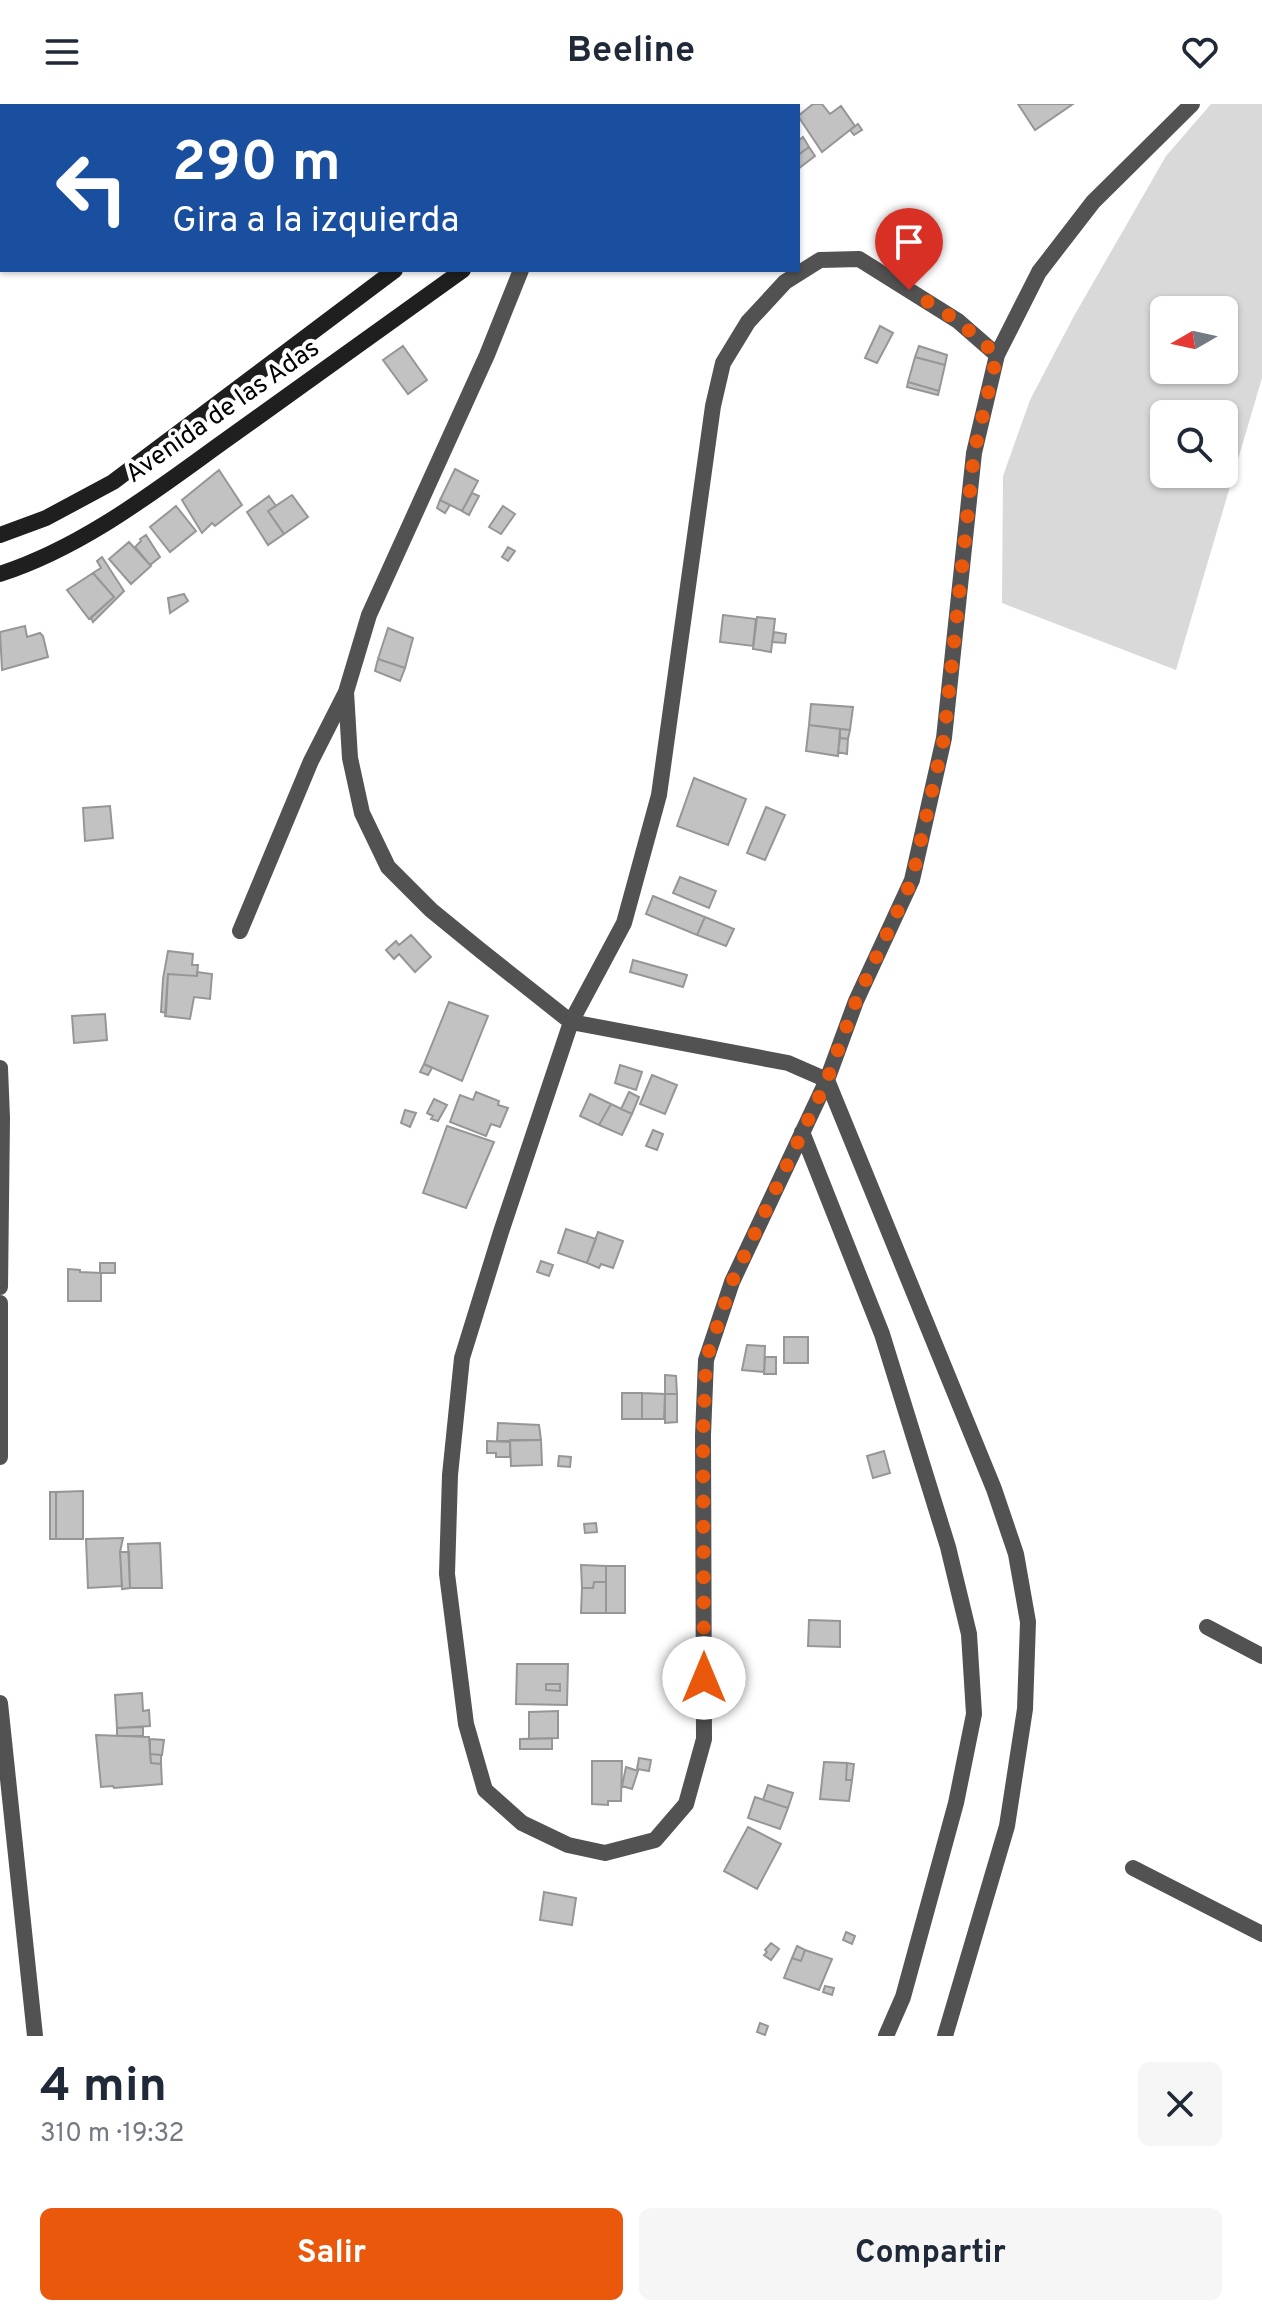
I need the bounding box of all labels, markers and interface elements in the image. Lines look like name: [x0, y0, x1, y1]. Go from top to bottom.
text: Beeline: [567, 29, 695, 75]
icon: menu: [40, 30, 84, 74]
icon: heart: [1178, 30, 1222, 74]
text: 290 m: [172, 130, 341, 200]
icon: left: [40, 136, 144, 240]
text: Gira a la izquierda: [172, 199, 459, 245]
pin: [875, 208, 943, 290]
icon: arrive: [887, 220, 931, 264]
north arrow: [1150, 296, 1238, 384]
map controls: [1150, 296, 1238, 488]
street label: Avenida de las Adas: [119, 333, 327, 491]
button: search: [1150, 400, 1238, 488]
position arrow: [662, 1636, 746, 1720]
text: 4 min: [40, 2058, 167, 2118]
button: close: [1138, 2062, 1222, 2146]
text: 310 m · 19:32: [40, 2118, 184, 2151]
button: Salir: [40, 2208, 623, 2300]
button: Compartir: [639, 2208, 1222, 2300]

